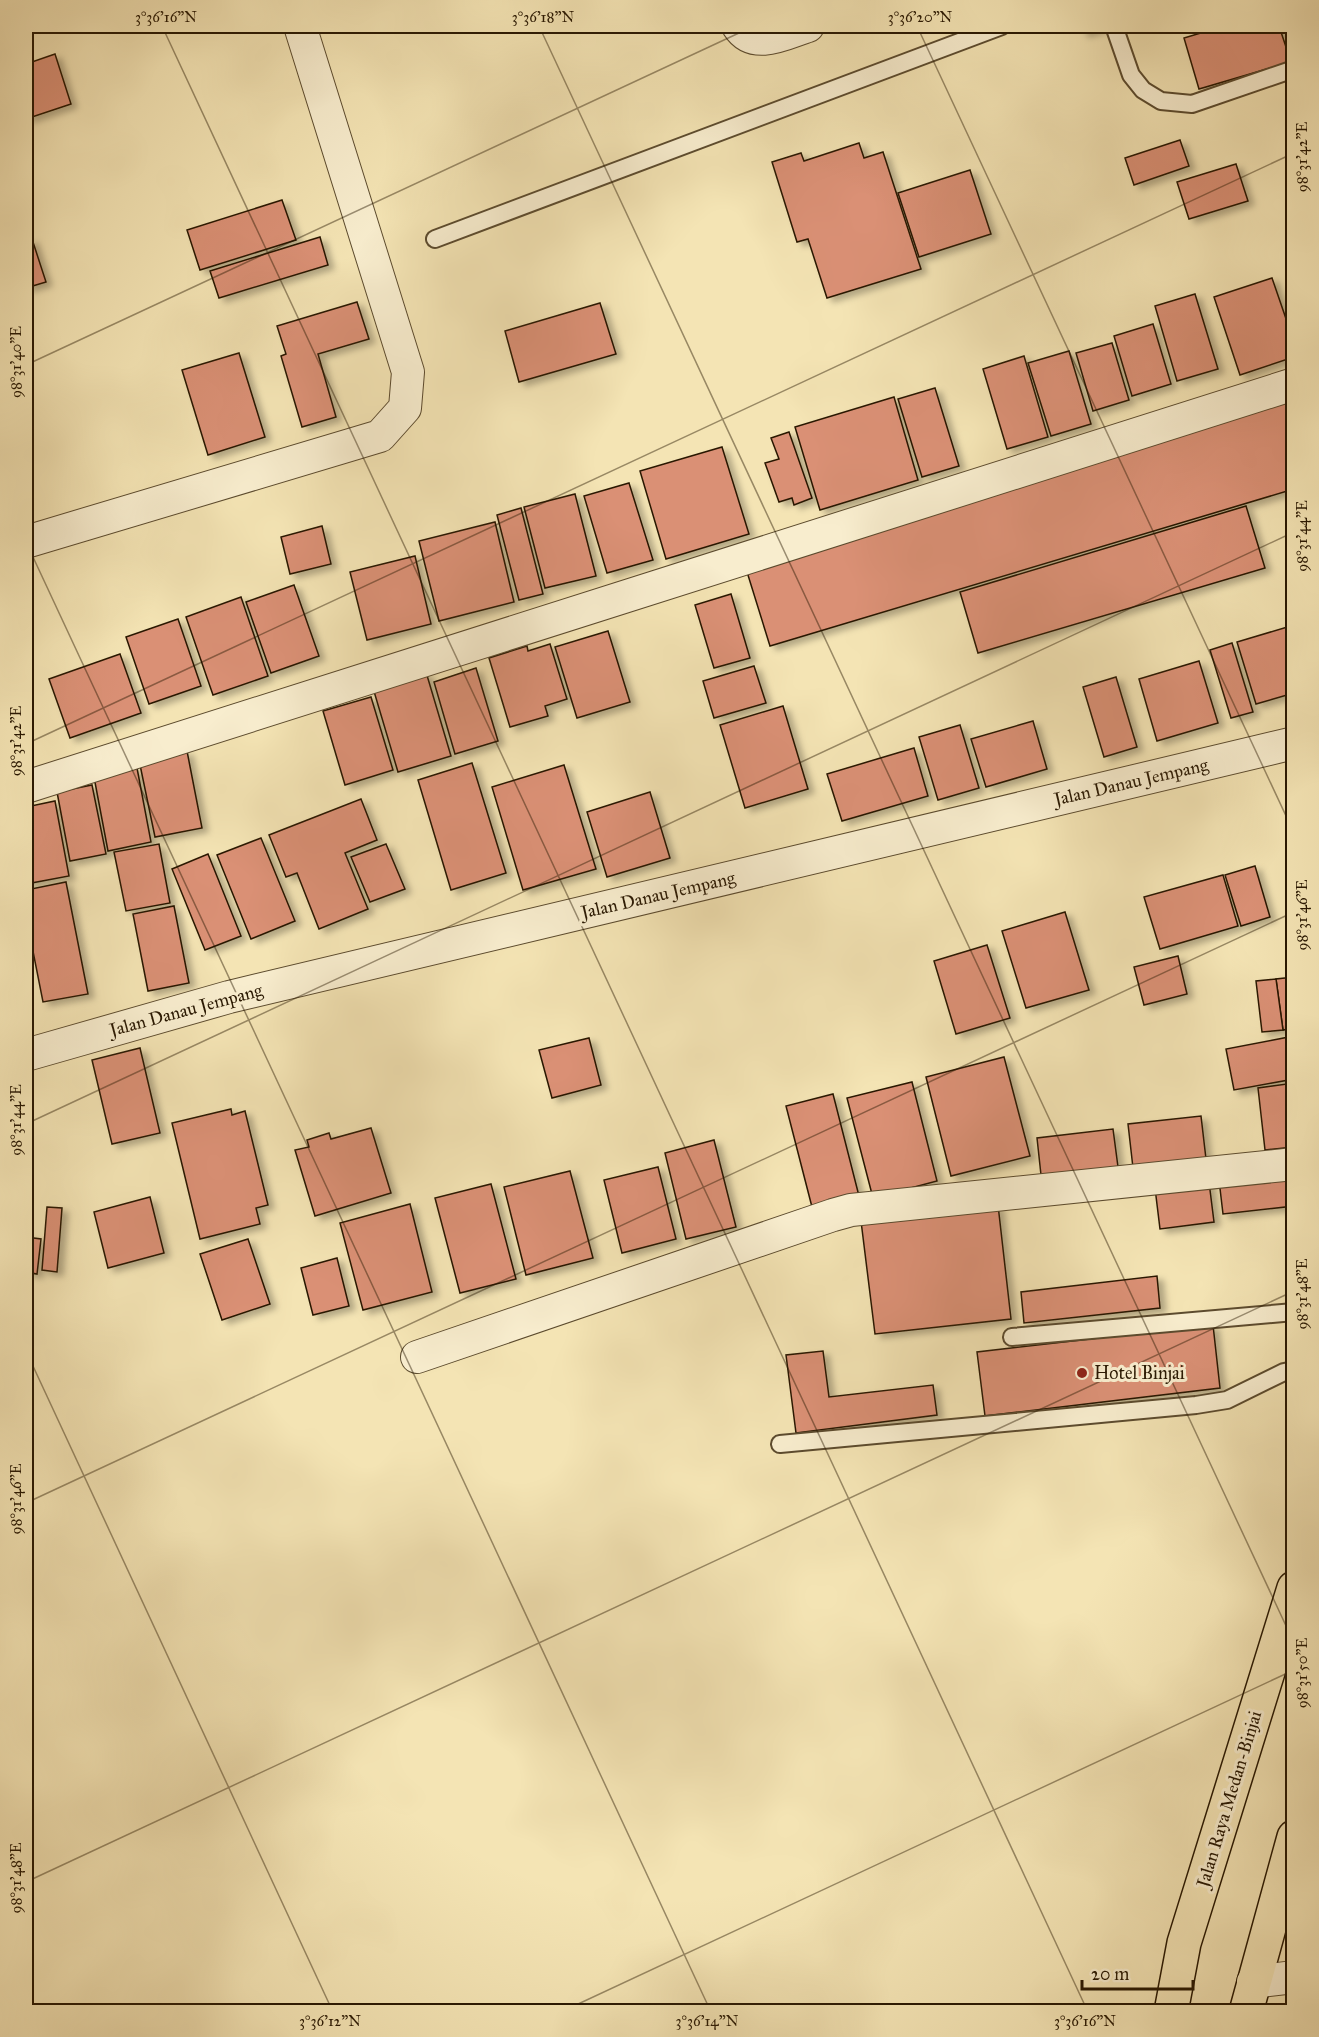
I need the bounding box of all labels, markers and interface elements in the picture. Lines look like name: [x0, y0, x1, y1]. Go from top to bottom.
text: 3°36'16"N: [135, 8, 197, 26]
text: 3°36'18"N: [512, 8, 575, 26]
text: 3°36'20"N: [888, 8, 953, 26]
text: 98°31'42"E: [1293, 121, 1311, 192]
text: 98°31'40"E: [7, 326, 25, 398]
text: 98°31'44"E: [1293, 500, 1311, 572]
text: 98°31'42"E: [7, 705, 25, 776]
street label: Jalan Danau Jempang: [1050, 753, 1211, 812]
street label: Jalan Danau Jempang: [577, 866, 738, 925]
text: 98°31'46"E: [1293, 879, 1311, 950]
street label: Jalan Danau Jempang: [105, 979, 266, 1042]
text: 98°31'44"E: [7, 1084, 25, 1156]
text: 98°31'48"E: [1293, 1258, 1311, 1330]
place label: Hotel Binjai: [1094, 1362, 1185, 1384]
marker: Hotel Binjai: [1075, 1366, 1089, 1380]
text: 98°31'46"E: [7, 1463, 25, 1534]
text: 98°31'50"E: [1293, 1637, 1311, 1708]
street label: Jalan Raya Medan-Binjai: [1191, 1708, 1267, 1892]
text: 98°31'48"E: [7, 1842, 25, 1914]
scale bar: [1082, 1953, 1193, 1991]
text: 20 m: [1091, 1963, 1129, 1985]
text: 3°36'12"N: [299, 2012, 361, 2030]
text: 3°36'14"N: [676, 2012, 739, 2030]
text: 3°36'16"N: [1054, 2012, 1116, 2030]

